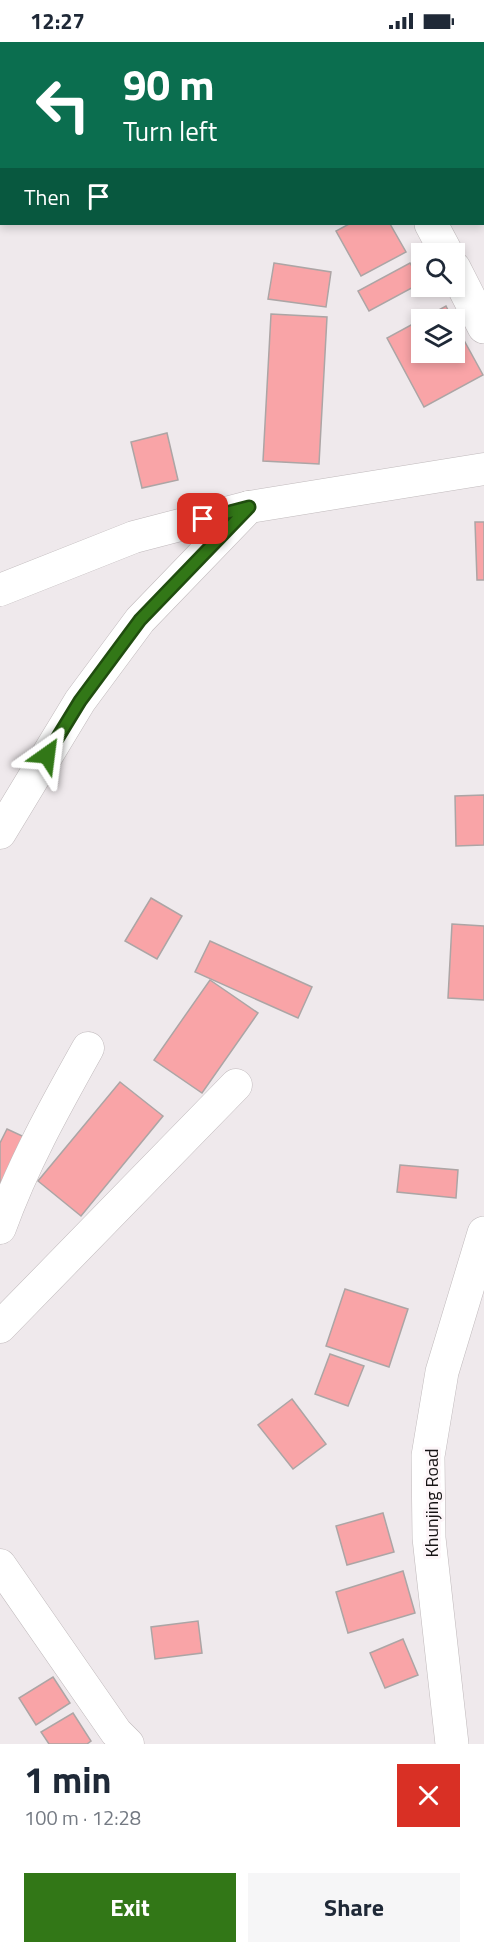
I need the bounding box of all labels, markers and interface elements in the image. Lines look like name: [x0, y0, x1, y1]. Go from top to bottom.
text: 12:27: [30, 4, 85, 38]
text: 90 m: [123, 52, 215, 116]
icon: left: [24, 66, 102, 144]
text: Turn left: [123, 110, 217, 151]
text: Then: [24, 180, 70, 214]
icon: arrive: [82, 180, 115, 213]
map controls: [411, 243, 465, 363]
button: search: [411, 243, 465, 297]
button: layers: [411, 309, 465, 363]
pin: [177, 493, 228, 544]
icon: arrive: [186, 502, 219, 535]
position arrow: [15, 723, 79, 787]
street label: Khunjing Road: [418, 1449, 445, 1557]
text: 1 min: [24, 1752, 111, 1807]
button: close: [397, 1764, 460, 1827]
text: 100 m · 12:28: [24, 1802, 141, 1833]
button: Exit: [24, 1873, 236, 1942]
button: Share: [248, 1873, 460, 1942]

